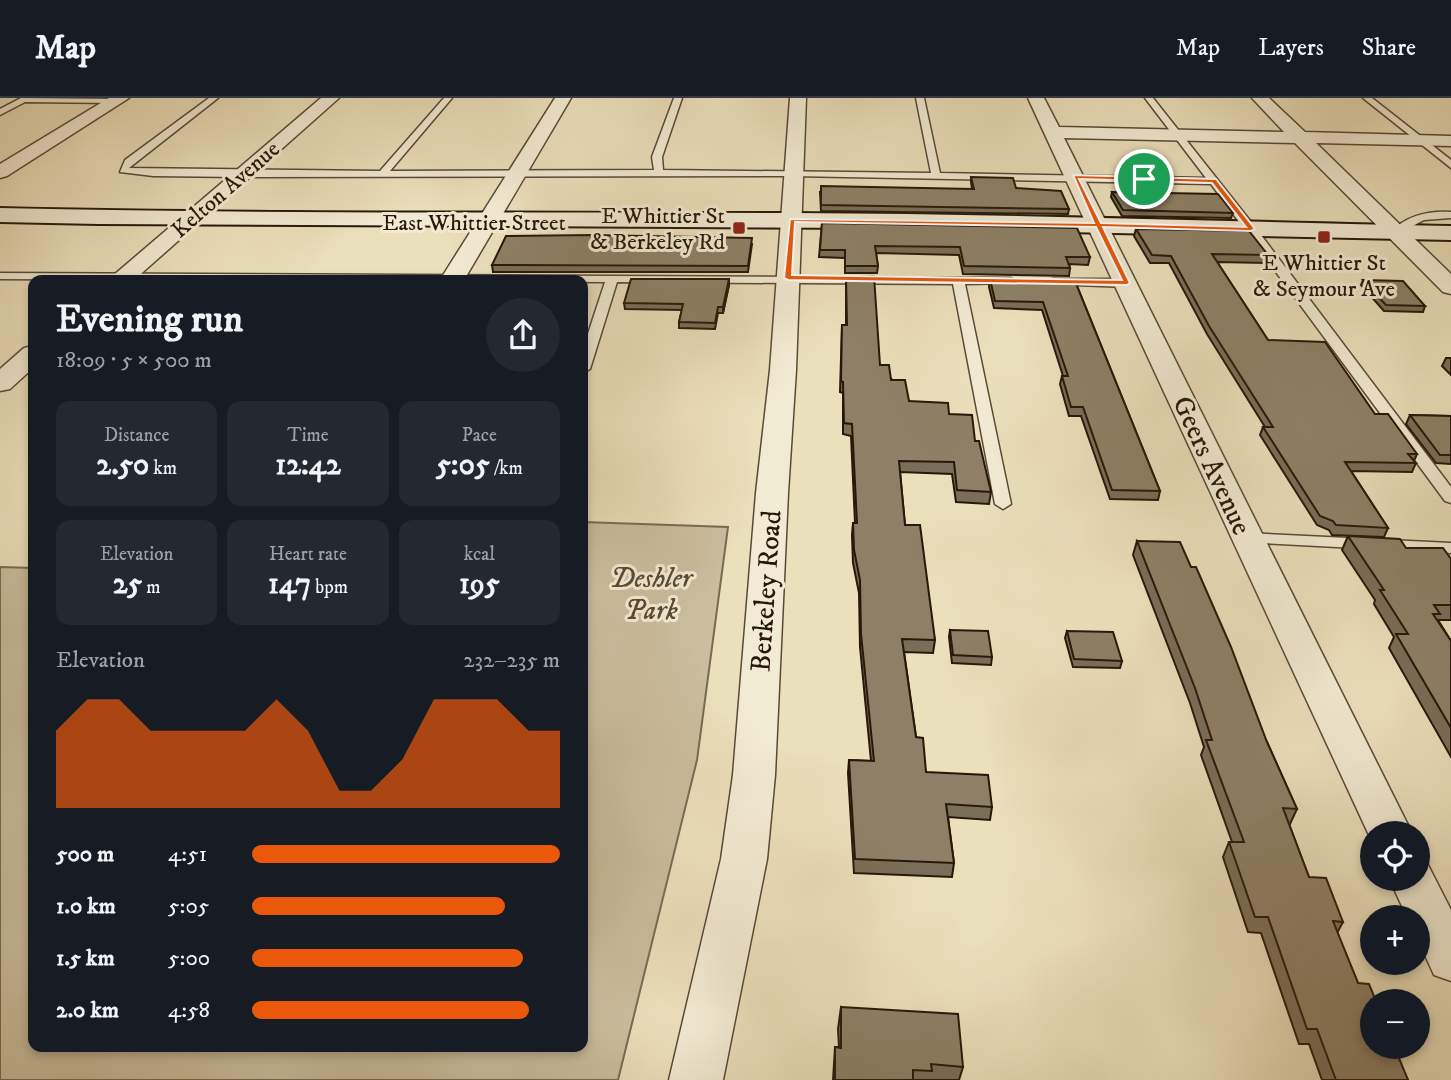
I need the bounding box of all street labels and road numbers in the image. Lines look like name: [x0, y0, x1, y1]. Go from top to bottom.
street label: Kelton Avenue: [166, 135, 286, 245]
street label: East Whittier Street: [382, 209, 566, 238]
street label: Geers Avenue: [1164, 391, 1259, 541]
street label: Berkeley Road: [743, 509, 790, 673]

